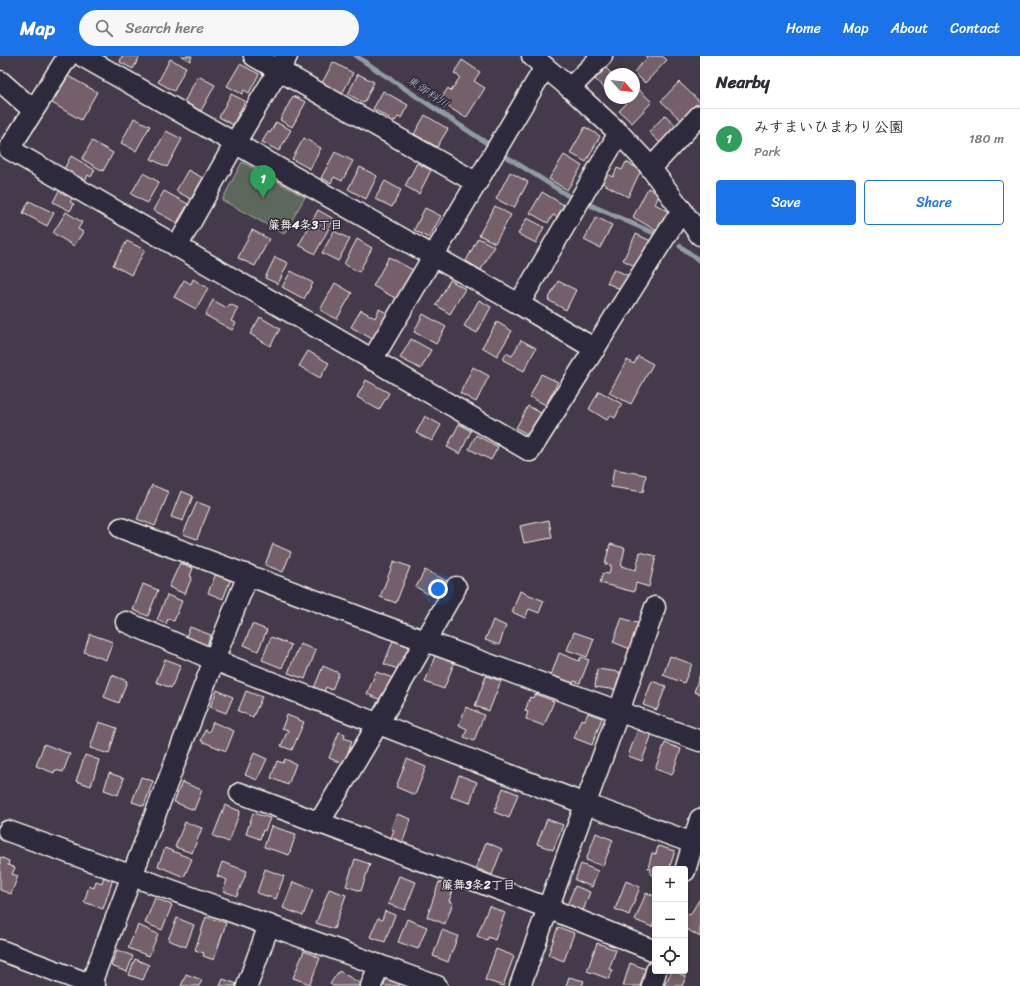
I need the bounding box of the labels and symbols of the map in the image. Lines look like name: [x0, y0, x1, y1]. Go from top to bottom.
north arrow: [604, 68, 640, 104]
water label: 東御料川: [402, 69, 454, 115]
pin: 1: [250, 165, 276, 198]
district label: 簾舞4条3丁目: [268, 214, 342, 236]
your location: [428, 579, 448, 599]
district label: 簾舞3条2丁目: [441, 874, 515, 896]

